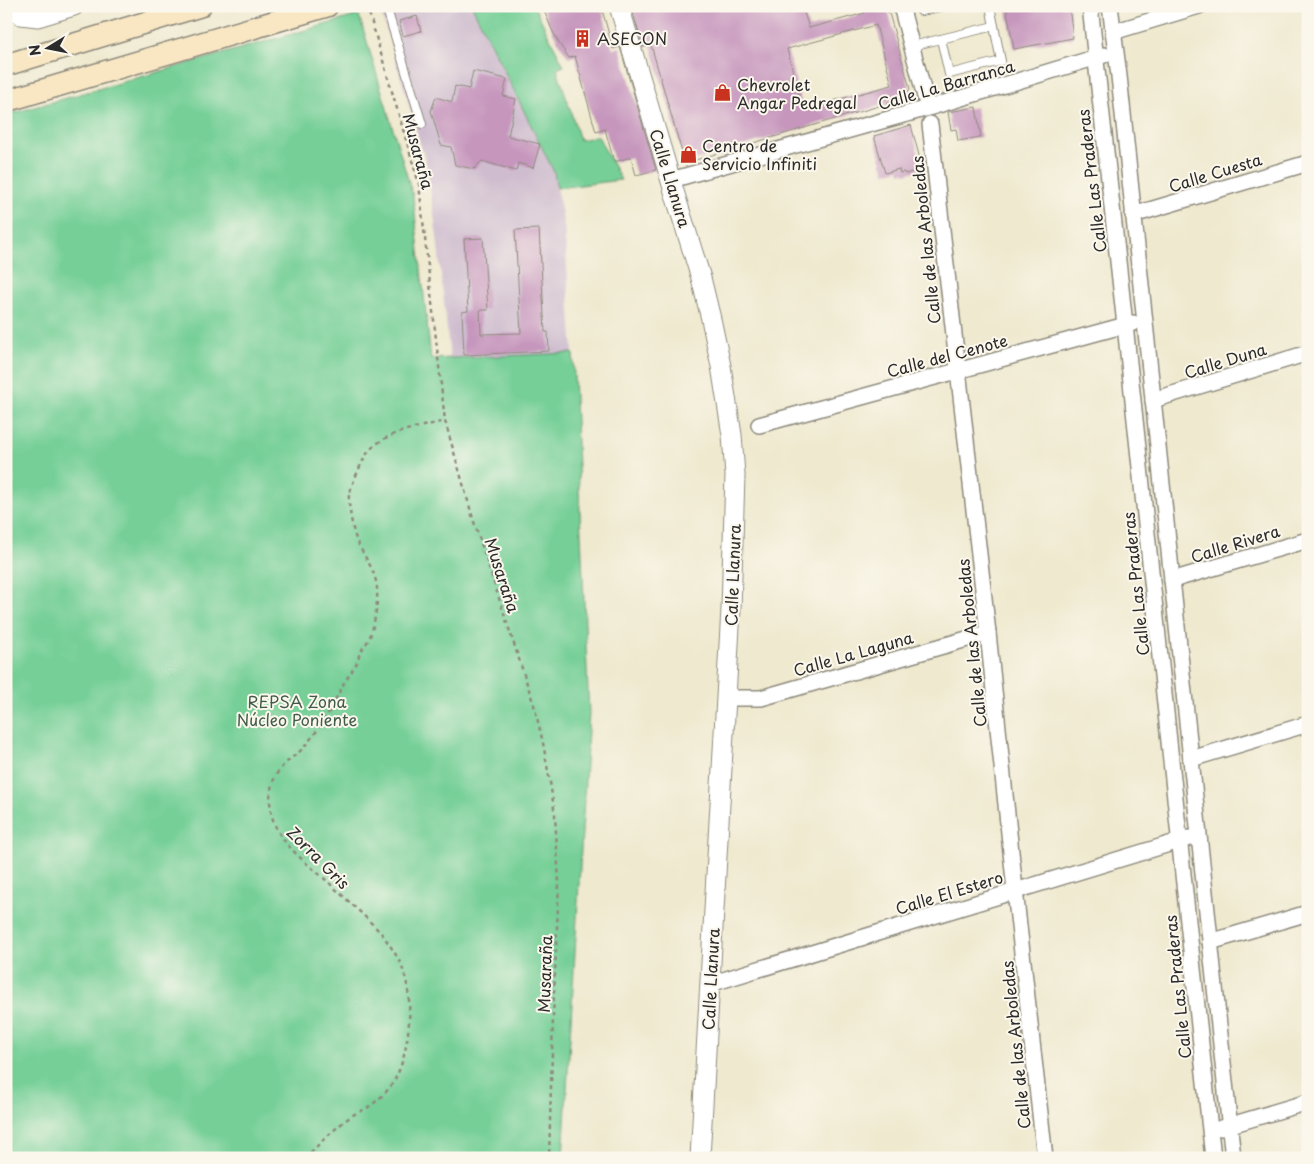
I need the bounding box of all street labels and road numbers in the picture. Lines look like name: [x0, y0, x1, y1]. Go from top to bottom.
street label: Calle La Barranca: [875, 53, 1017, 115]
street label: Calle Las Praderas: [1070, 108, 1112, 254]
street label: Musaraña: [397, 110, 441, 192]
street label: Calle Llanura: [645, 126, 697, 231]
street label: Calle Cuesta: [1165, 146, 1265, 198]
street label: Calle de las Arboledas: [904, 155, 946, 325]
street label: Calle del Cenote: [884, 327, 1010, 383]
street label: Calle Duna: [1181, 336, 1269, 384]
street label: Calle Las Praderas: [1116, 511, 1154, 657]
street label: Calle Rivera: [1187, 518, 1283, 568]
street label: Calle Llanura: [718, 523, 746, 627]
street label: Musaraña: [480, 534, 526, 616]
street label: Calle de las Arboledas: [950, 558, 992, 728]
street label: Calle La Laguna: [790, 624, 916, 682]
street label: Zorra Gris: [282, 820, 356, 894]
street label: Calle El Estero: [892, 864, 1006, 920]
street label: Calle Las Praderas: [1158, 914, 1196, 1060]
street label: Calle Llanura: [695, 927, 725, 1031]
street label: Musaraña: [531, 935, 557, 1013]
street label: Calle de las Arboledas: [994, 960, 1036, 1130]

